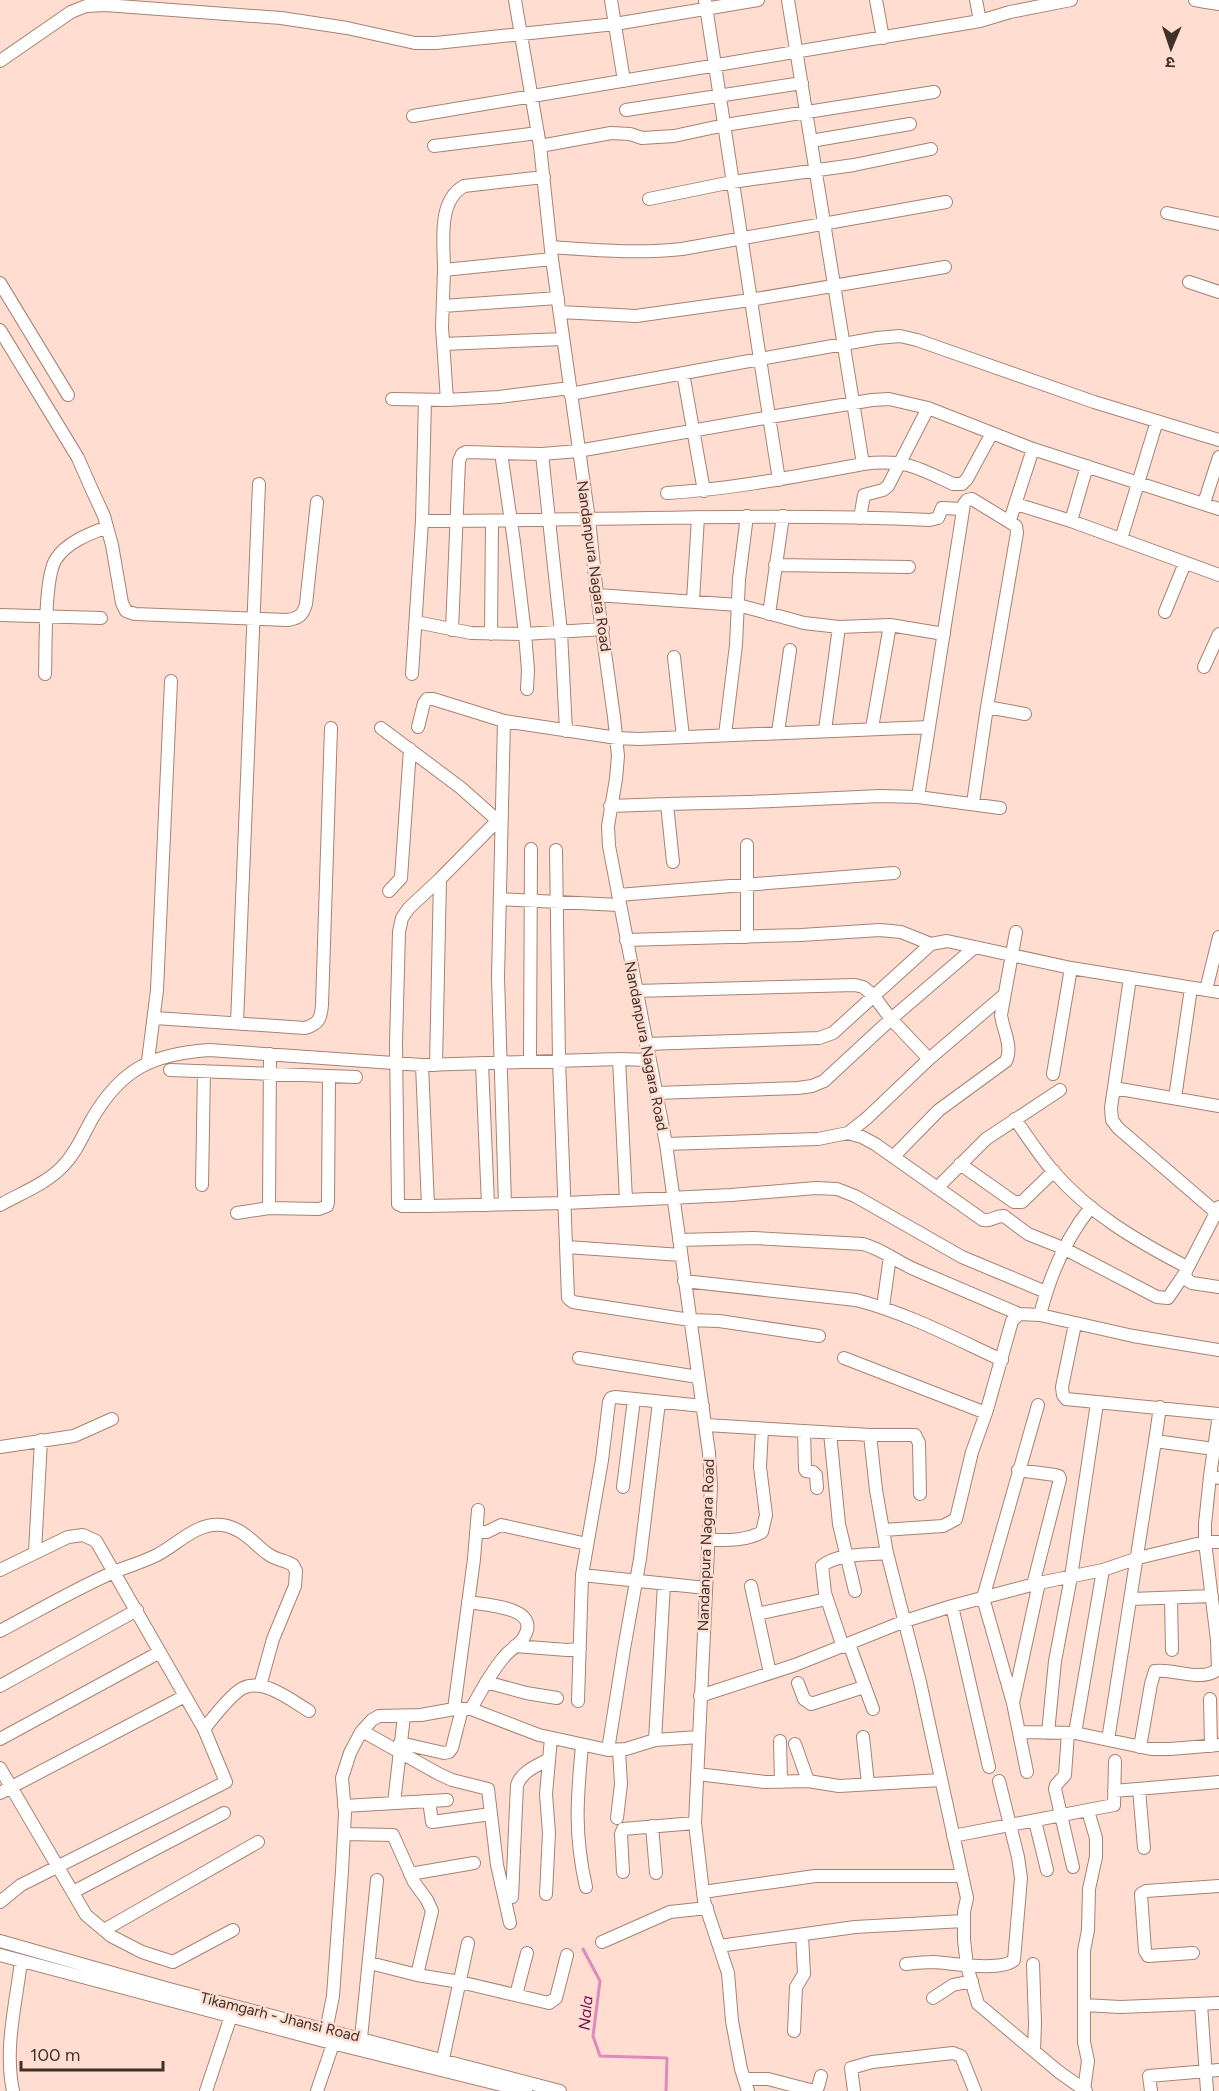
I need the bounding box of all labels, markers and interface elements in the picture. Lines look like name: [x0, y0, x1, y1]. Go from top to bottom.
north arrow: [1141, 18, 1201, 78]
text: उ: [1165, 53, 1176, 72]
street label: Nandanpura Nagara Road: [573, 479, 615, 653]
street label: Nandanpura Nagara Road: [621, 959, 671, 1133]
street label: Nandanpura Nagara Road: [694, 1458, 718, 1632]
street label: Tikamgarh - Jhansi Road: [198, 1988, 362, 2046]
water label: Nala: [575, 1995, 596, 2031]
scale bar: [21, 2034, 164, 2072]
text: 100 m: [30, 2044, 80, 2066]

